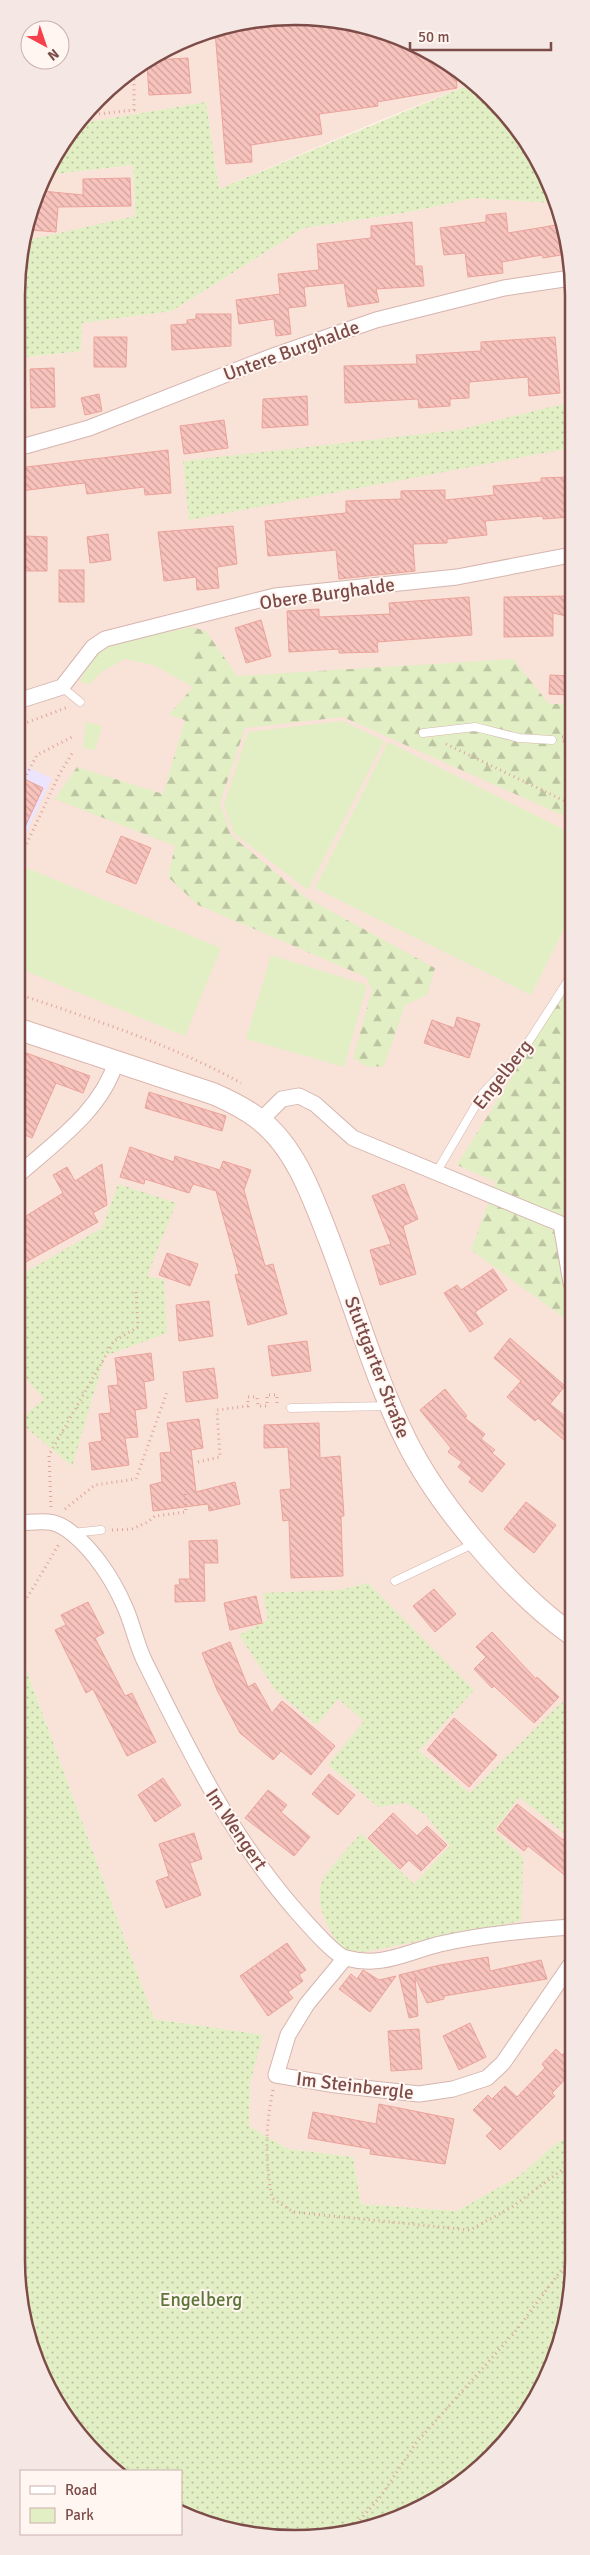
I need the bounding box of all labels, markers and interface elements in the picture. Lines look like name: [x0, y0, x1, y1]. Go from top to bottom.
north arrow: [20, 20, 70, 70]
scale bar: [410, 20, 551, 52]
text: 50 m: [418, 28, 449, 46]
text: N: [44, 45, 62, 64]
street label: Untere Burghalde: [220, 315, 363, 387]
street label: Obere Burghalde: [258, 573, 396, 615]
street label: Engelberg: [468, 1035, 538, 1115]
street label: Stuttgarter Straße: [339, 1293, 415, 1442]
street label: Im Wengert: [200, 1784, 273, 1875]
street label: Im Steinbergle: [295, 2067, 415, 2105]
park label: Engelberg: [160, 2288, 242, 2312]
legend: [20, 2470, 182, 2535]
text: Road: [65, 2481, 97, 2499]
text: Park: [65, 2506, 94, 2524]

